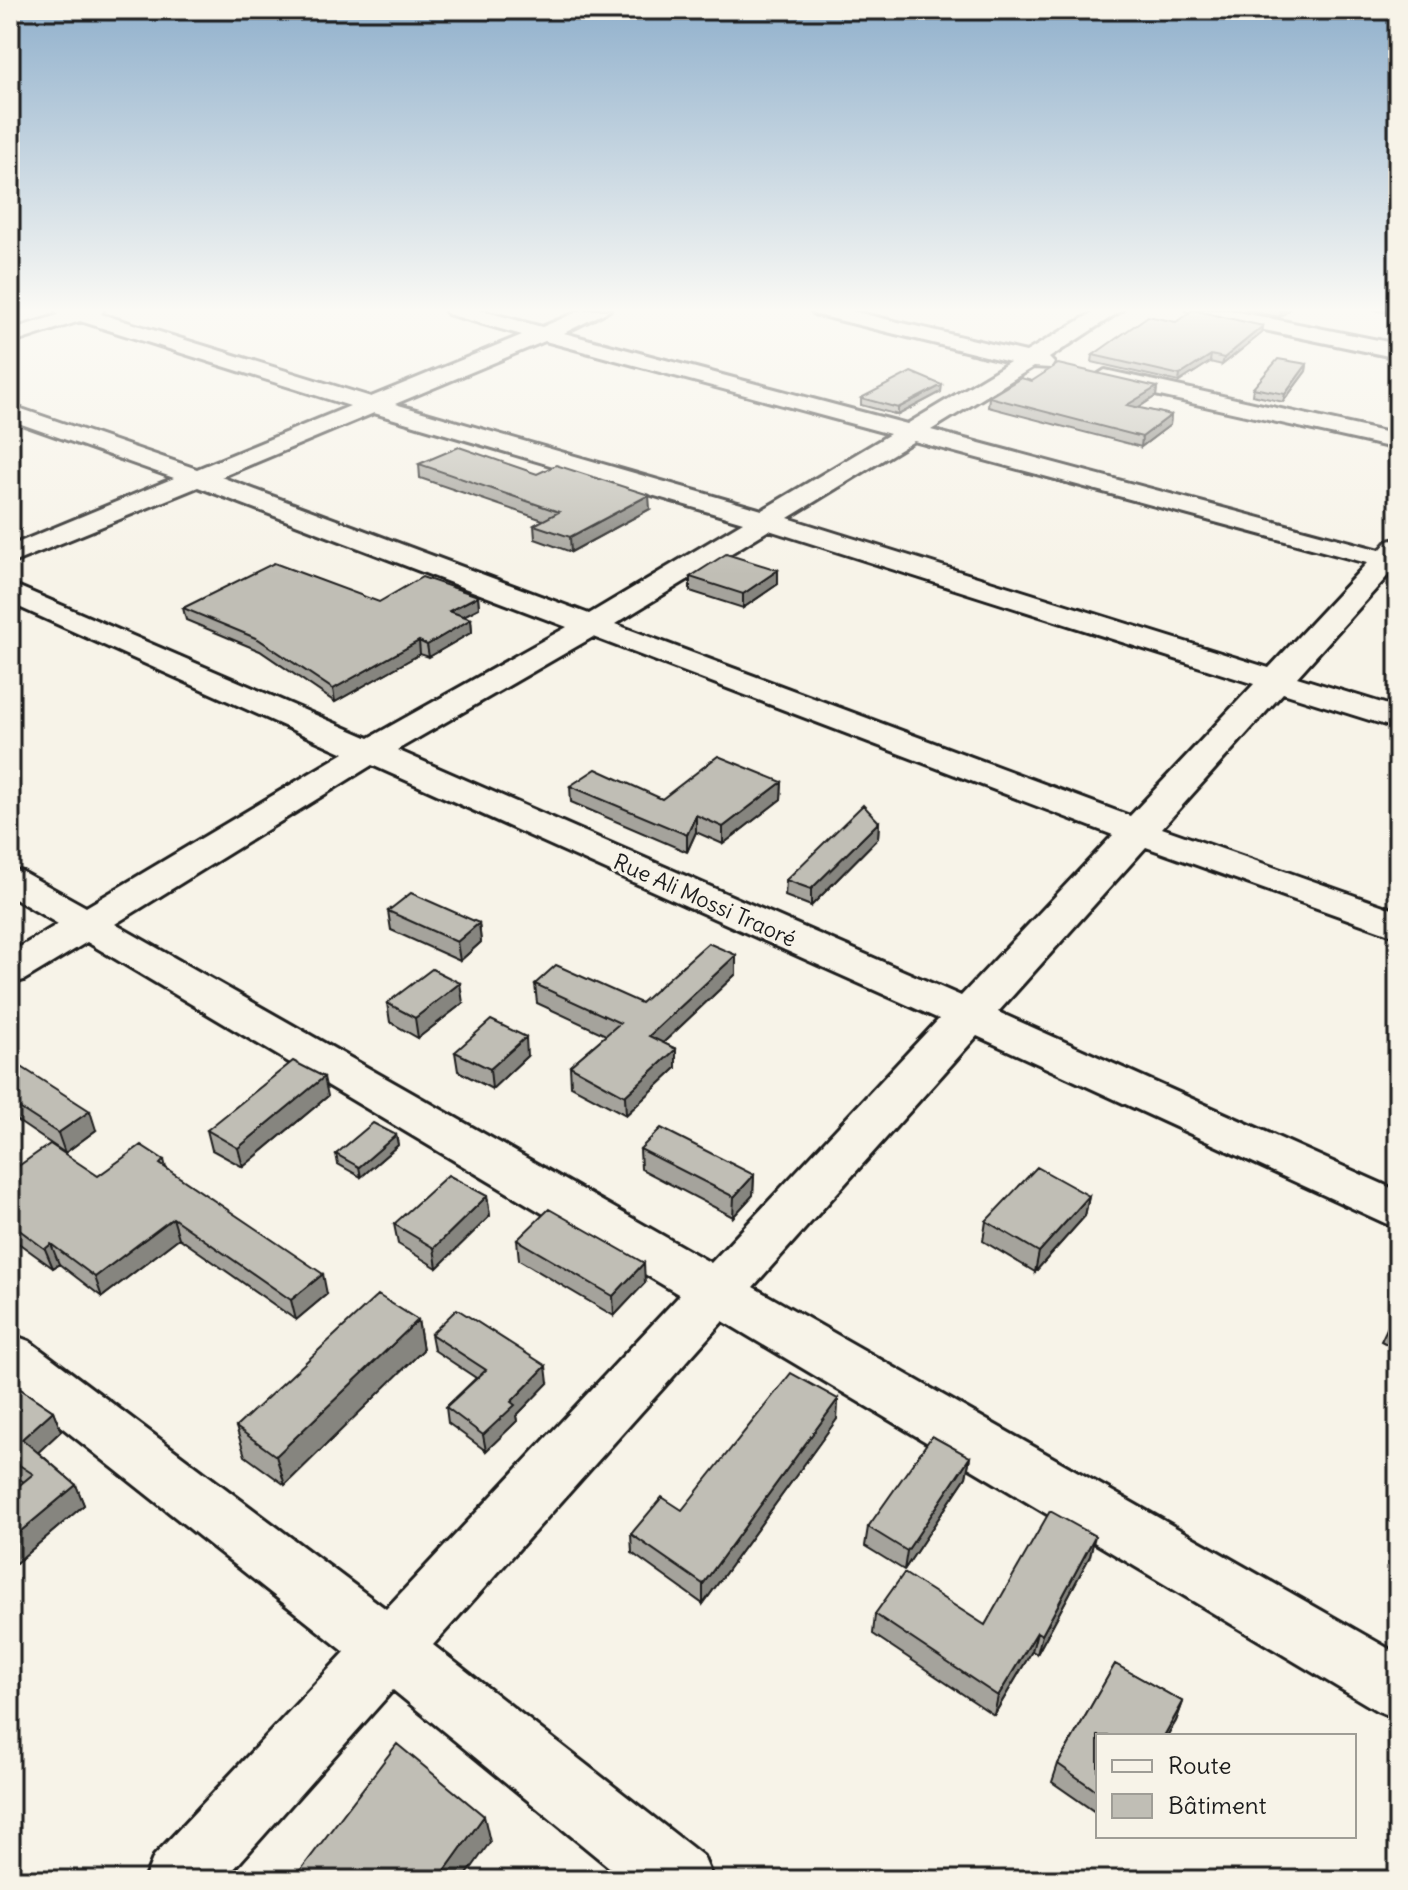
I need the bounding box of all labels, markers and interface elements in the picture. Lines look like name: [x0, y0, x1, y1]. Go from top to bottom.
street label: Rue Ali Mossi Traoré: [609, 847, 801, 953]
legend: [1096, 1734, 1356, 1838]
text: Route: [1168, 1750, 1231, 1780]
text: Bâtiment: [1168, 1790, 1267, 1820]

